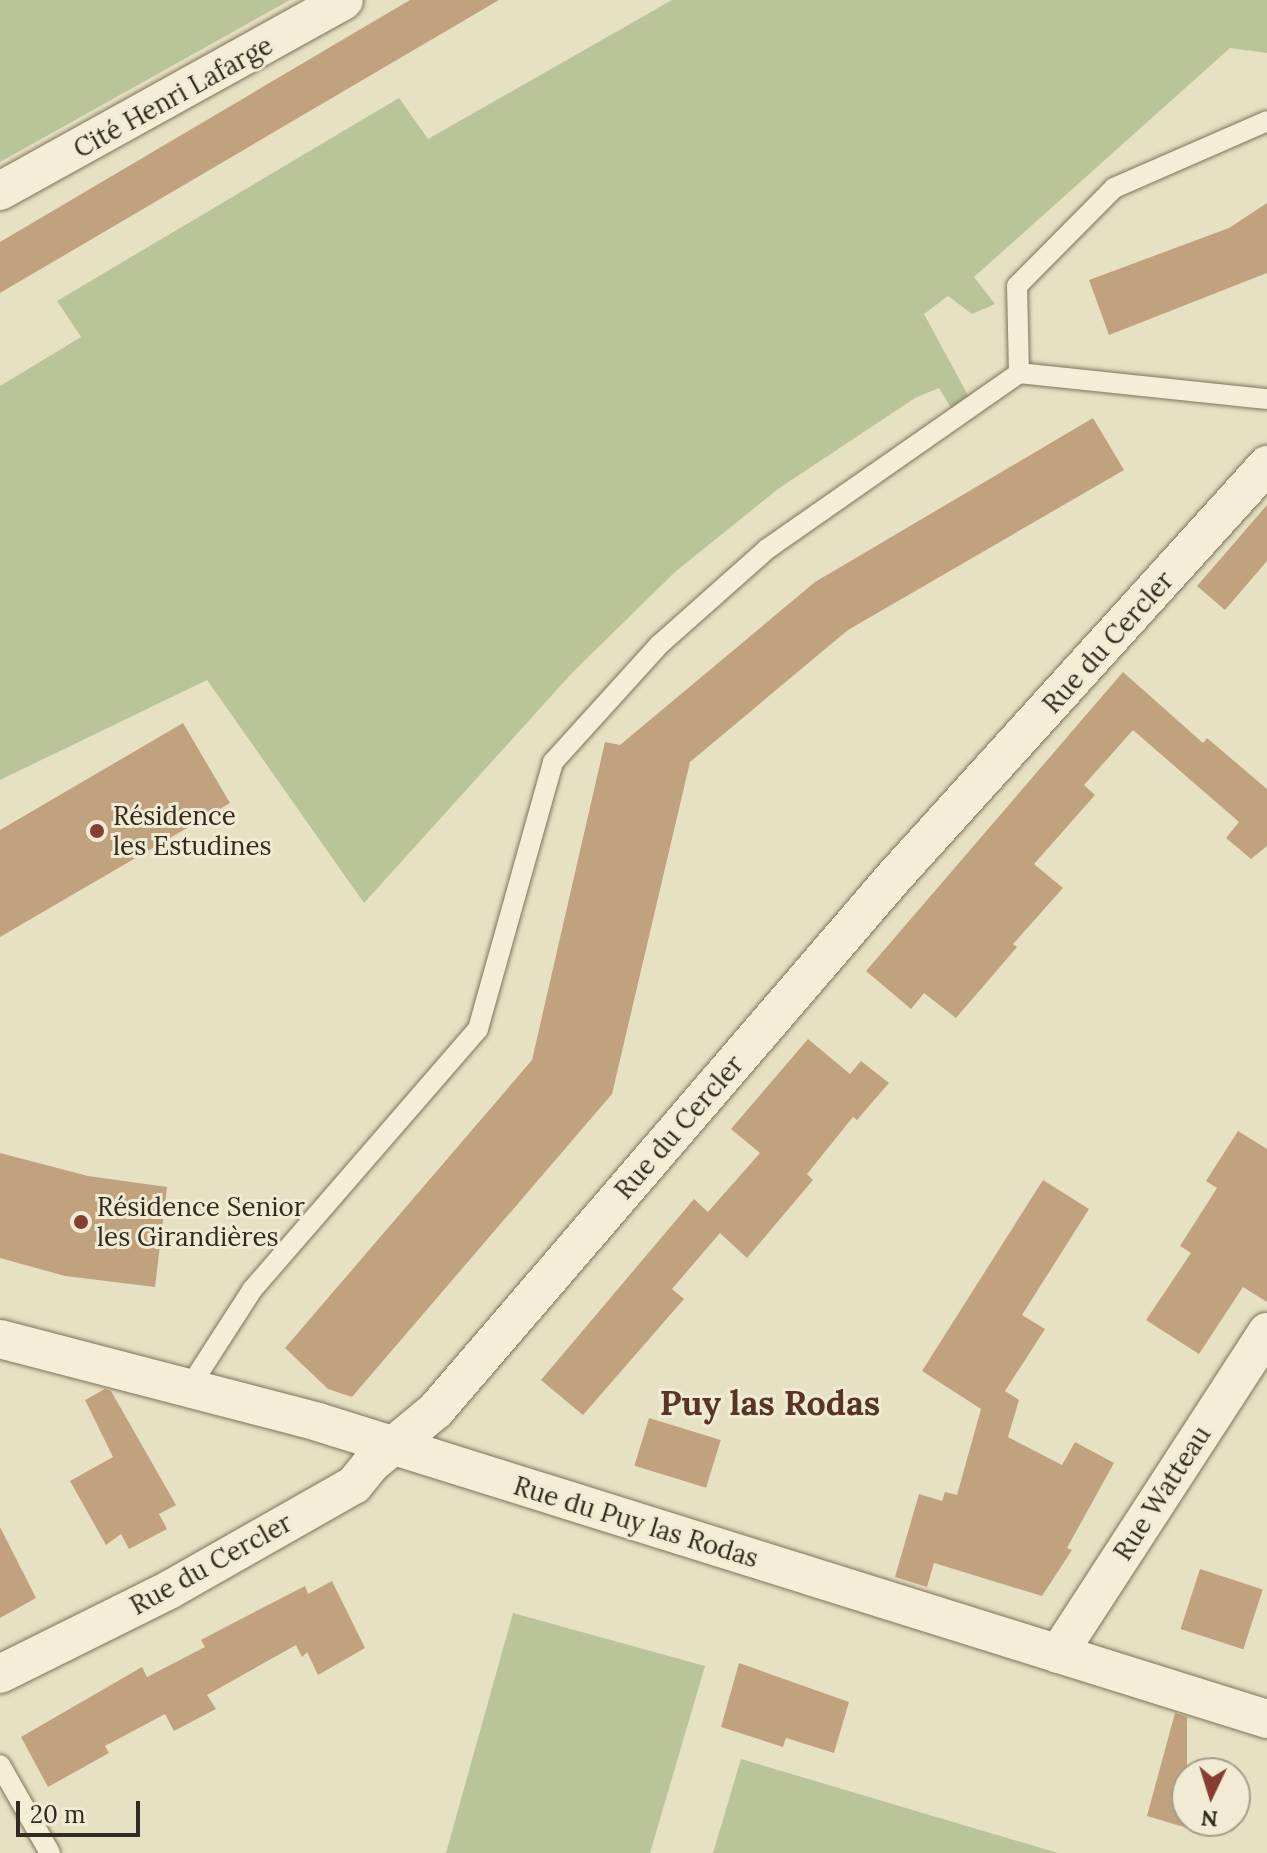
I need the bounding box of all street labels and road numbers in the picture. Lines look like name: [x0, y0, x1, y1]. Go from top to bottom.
street label: Cité Henri Lafarge: [68, 29, 278, 165]
street label: Rue du Cercler: [1036, 565, 1180, 719]
street label: Rue du Cercler: [608, 1049, 750, 1205]
street label: Rue Watteau: [1107, 1420, 1217, 1566]
street label: Rue du Puy las Rodas: [510, 1470, 762, 1574]
street label: Rue du Cercler: [125, 1507, 297, 1621]

